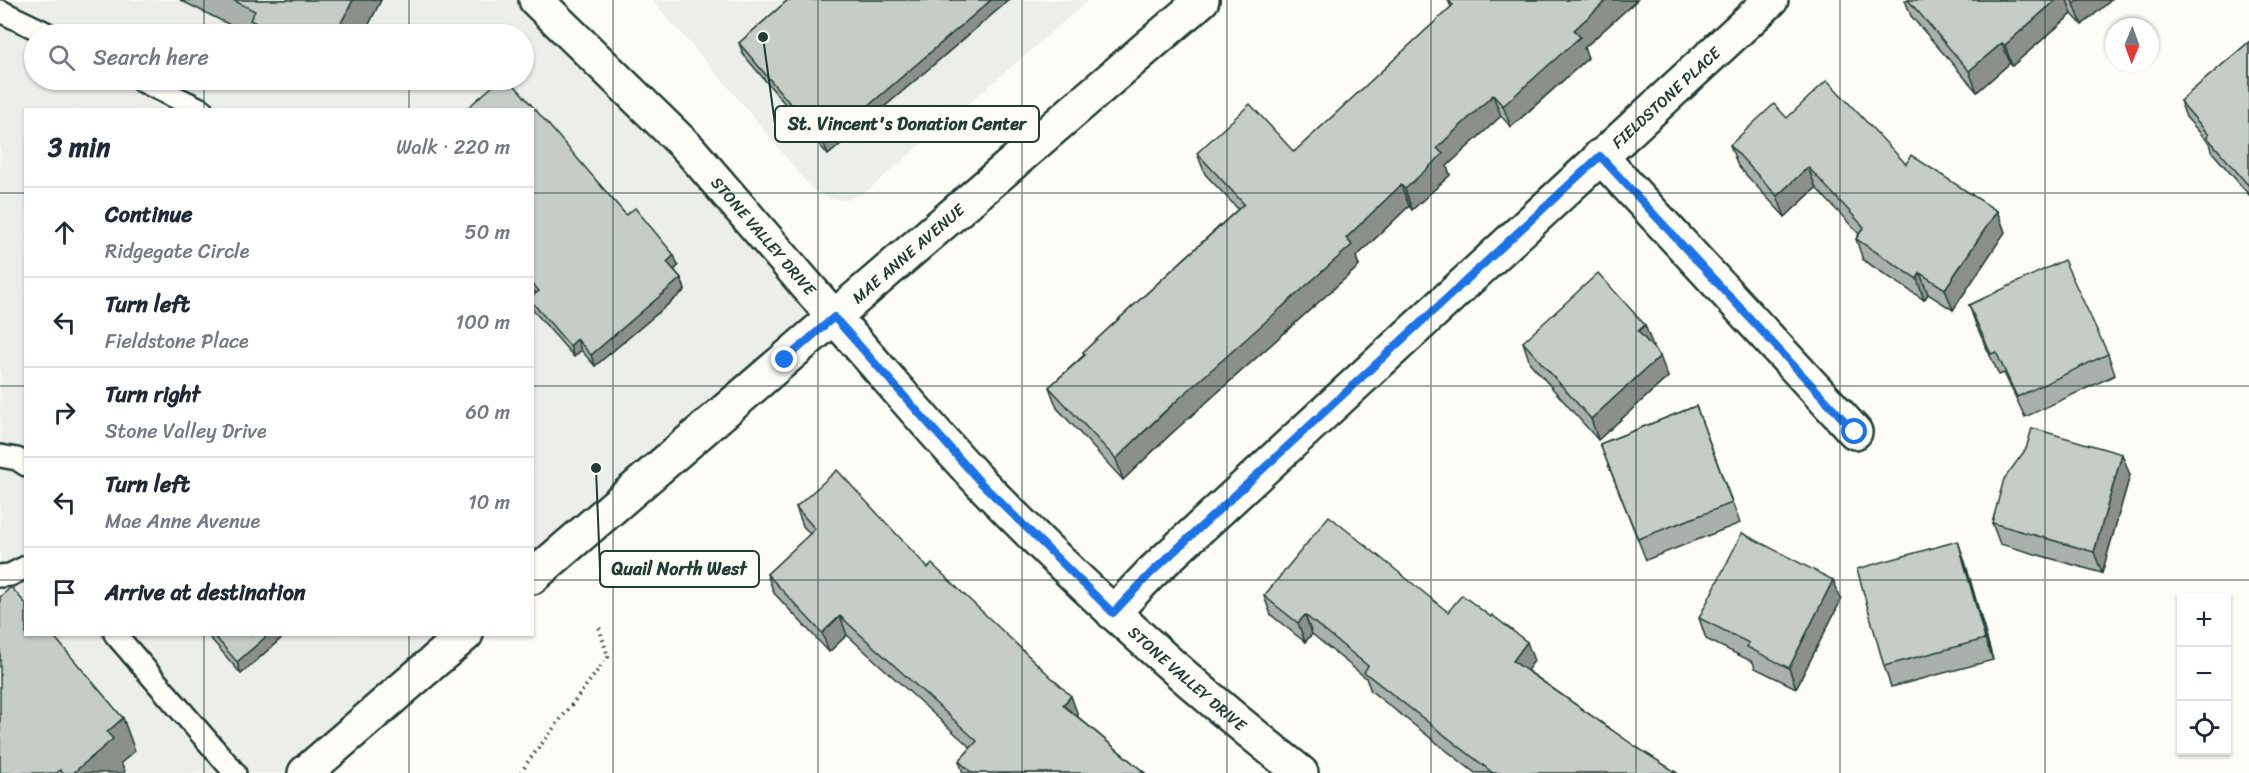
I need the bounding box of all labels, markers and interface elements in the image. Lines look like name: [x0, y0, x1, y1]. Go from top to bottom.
north arrow: [2105, 18, 2159, 72]
search box: [24, 24, 534, 90]
text: Search here: [93, 38, 209, 77]
street label: FIELDSTONE PLACE: [1605, 39, 1728, 156]
icon: search: [45, 41, 78, 74]
callout: St. Vincent's Donation Center: [775, 106, 1039, 142]
text: St. Vincent's Donation Center: [787, 108, 1028, 140]
text: 3 min: [48, 124, 110, 170]
text: Walk · 220 m: [396, 130, 510, 165]
street label: STONE VALLEY DRIVE: [703, 170, 824, 303]
text: Continue: [105, 195, 193, 234]
street label: MAE ANNE AVENUE: [845, 196, 972, 311]
text: 50 m: [465, 215, 510, 250]
icon: ahead: [48, 216, 81, 249]
text: Ridgegate Circle: [105, 234, 249, 269]
text: Turn left: [105, 285, 190, 324]
text: 100 m: [456, 305, 510, 340]
icon: left: [48, 306, 81, 339]
text: Fieldstone Place: [105, 324, 249, 359]
route end: [771, 346, 797, 372]
text: Turn right: [105, 375, 200, 414]
text: 60 m: [465, 395, 510, 430]
icon: right: [48, 396, 81, 429]
text: Stone Valley Drive: [105, 414, 267, 449]
route start: [1841, 418, 1867, 444]
text: Turn left: [105, 465, 190, 504]
text: 10 m: [468, 485, 510, 520]
icon: left: [48, 486, 81, 519]
text: Mae Anne Avenue: [105, 504, 260, 539]
callout: Quail North West: [600, 551, 759, 587]
text: Quail North West: [612, 553, 748, 585]
text: Arrive at destination: [105, 573, 306, 612]
icon: arrive: [48, 576, 81, 609]
map controls: [2177, 593, 2231, 755]
button: +: [2177, 593, 2231, 647]
street label: STONE VALLEY DRIVE: [1121, 618, 1254, 739]
button: −: [2177, 647, 2231, 701]
button: locate: [2177, 701, 2231, 755]

